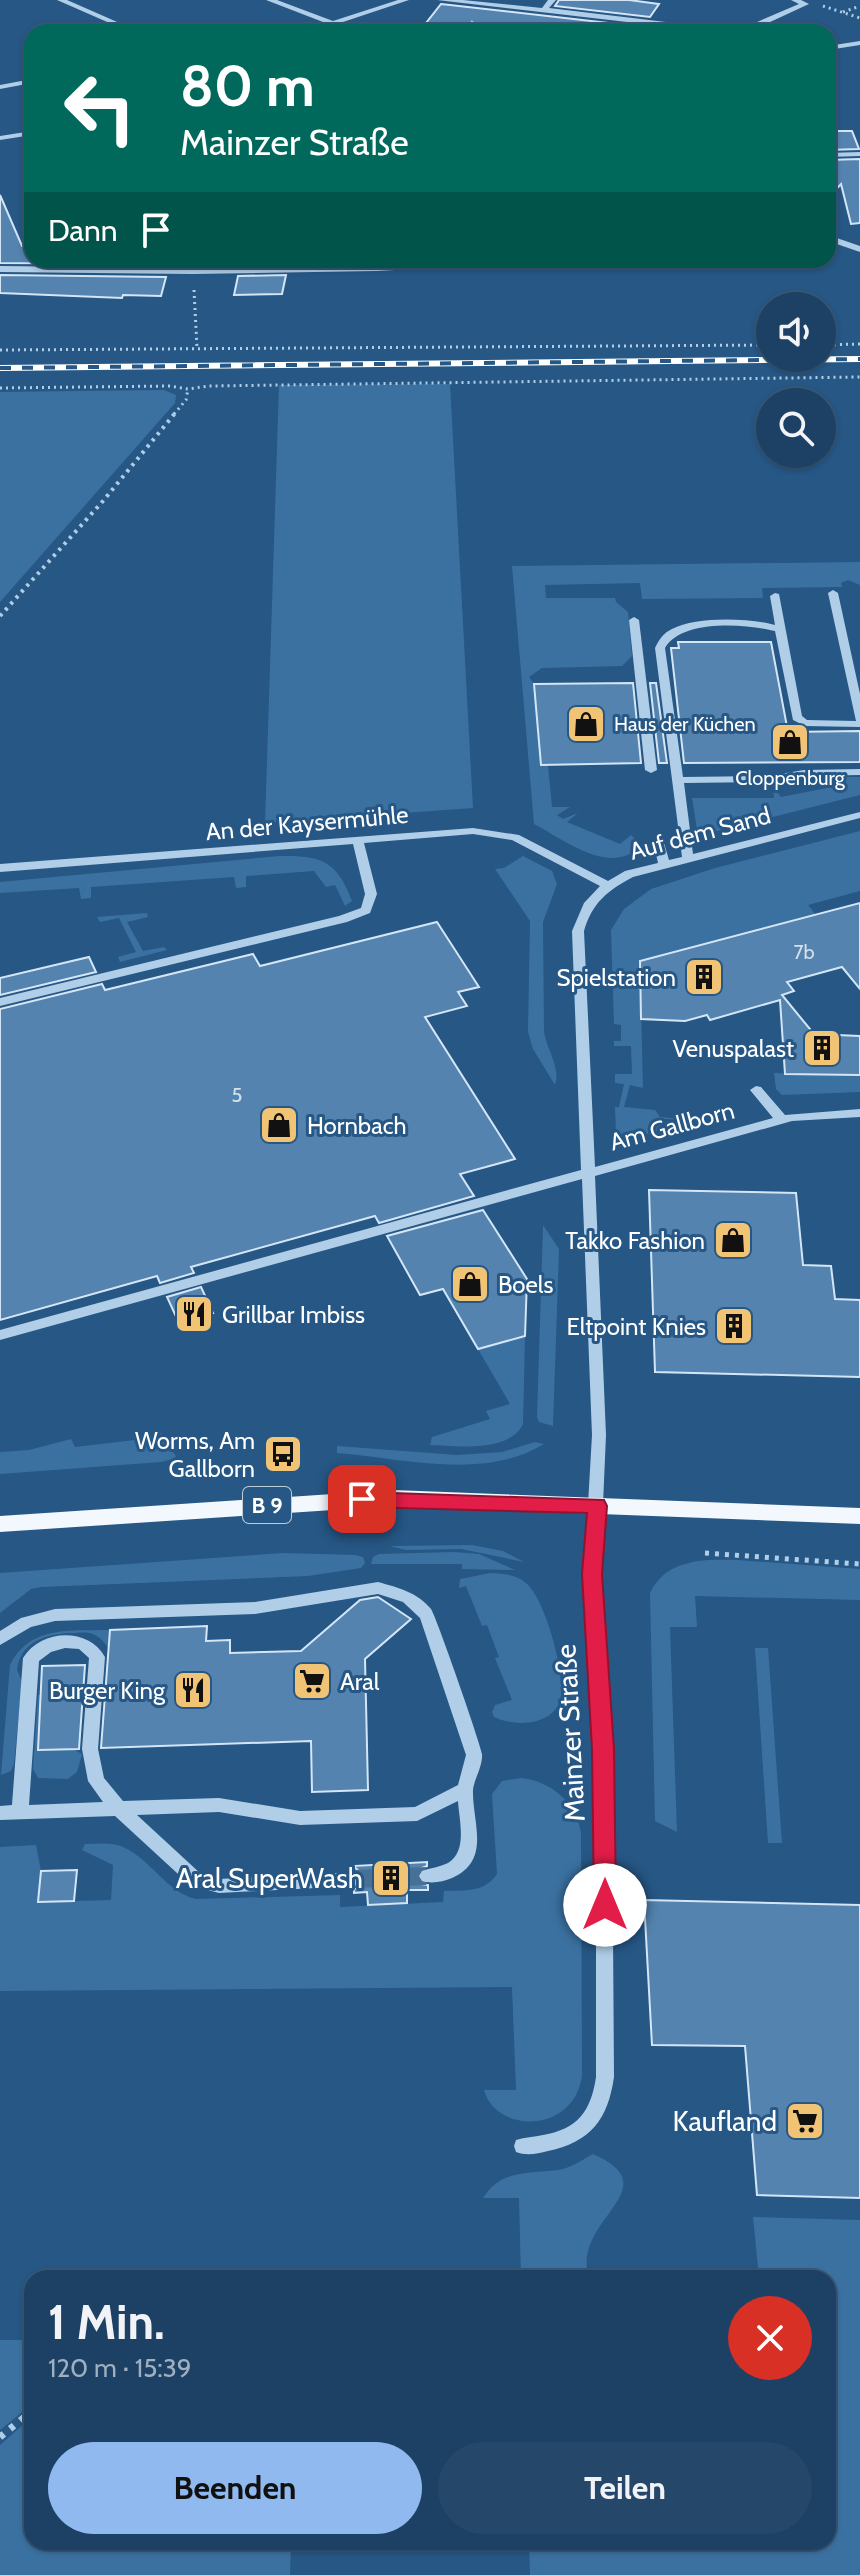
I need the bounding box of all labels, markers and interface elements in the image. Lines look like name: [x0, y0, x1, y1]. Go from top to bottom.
text: 80 m: [180, 52, 315, 120]
icon: left: [48, 56, 152, 160]
text: Mainzer Straße: [180, 120, 409, 164]
icon: arrive: [134, 208, 178, 252]
text: Dann: [48, 212, 118, 249]
map controls: [756, 292, 836, 468]
button: sound: [756, 292, 836, 372]
button: search: [756, 388, 836, 468]
shop icon: Haus der Küchen: [565, 703, 607, 745]
place label: Haus der Küchen: [614, 712, 756, 736]
shop icon: Cloppenburg: [769, 721, 811, 763]
place label: Cloppenburg: [735, 766, 846, 790]
street label: An der Kaysermühle: [205, 800, 409, 846]
street label: Auf dem Sand: [626, 800, 774, 866]
house number: 7b: [793, 940, 815, 964]
building icon: Spielstation: [683, 956, 725, 998]
place label: Spielstation: [557, 963, 676, 992]
building icon: Venuspalast: [801, 1027, 843, 1069]
place label: Venuspalast: [672, 1034, 794, 1063]
house number: 5: [232, 1083, 242, 1107]
street label: Am Gallborn: [607, 1095, 737, 1157]
shop icon: Hornbach: [258, 1104, 300, 1146]
place label: Hornbach: [307, 1111, 407, 1140]
shop icon: Takko Fashion: [712, 1219, 754, 1261]
place label: Takko Fashion: [565, 1226, 705, 1255]
shop icon: Boels: [449, 1263, 491, 1305]
place label: Boels: [498, 1270, 553, 1299]
restaurant icon: Grillbar Imbiss: [173, 1293, 215, 1335]
place label: Grillbar Imbiss: [222, 1300, 365, 1329]
building icon: Eltpoint Knies: [713, 1305, 755, 1347]
place label: Eltpoint Knies: [566, 1312, 706, 1341]
place label: Worms, Am Gallborn: [135, 1426, 255, 1483]
bus stop icon: Worms, Am Gallborn: [262, 1433, 304, 1475]
pin: [328, 1465, 396, 1533]
icon: arrive: [340, 1477, 384, 1521]
road number: B 9: [243, 1487, 291, 1523]
street label: Mainzer Straße: [548, 1643, 592, 1823]
supermarket icon: Aral: [291, 1660, 333, 1702]
place label: Aral: [340, 1667, 380, 1696]
restaurant icon: Burger King: [172, 1669, 214, 1711]
place label: Burger King: [49, 1676, 166, 1705]
building icon: Aral SuperWash: [370, 1857, 412, 1899]
place label: Aral SuperWash: [176, 1861, 363, 1895]
position arrow: [563, 1863, 647, 1947]
supermarket icon: Kaufland: [784, 2100, 826, 2142]
place label: Kaufland: [673, 2104, 777, 2138]
text: 1 Min.: [48, 2293, 165, 2351]
button: close: [728, 2296, 812, 2380]
text: 120 m · 15:39: [48, 2352, 192, 2384]
button: Beenden: [48, 2442, 422, 2534]
button: Teilen: [438, 2442, 812, 2534]

